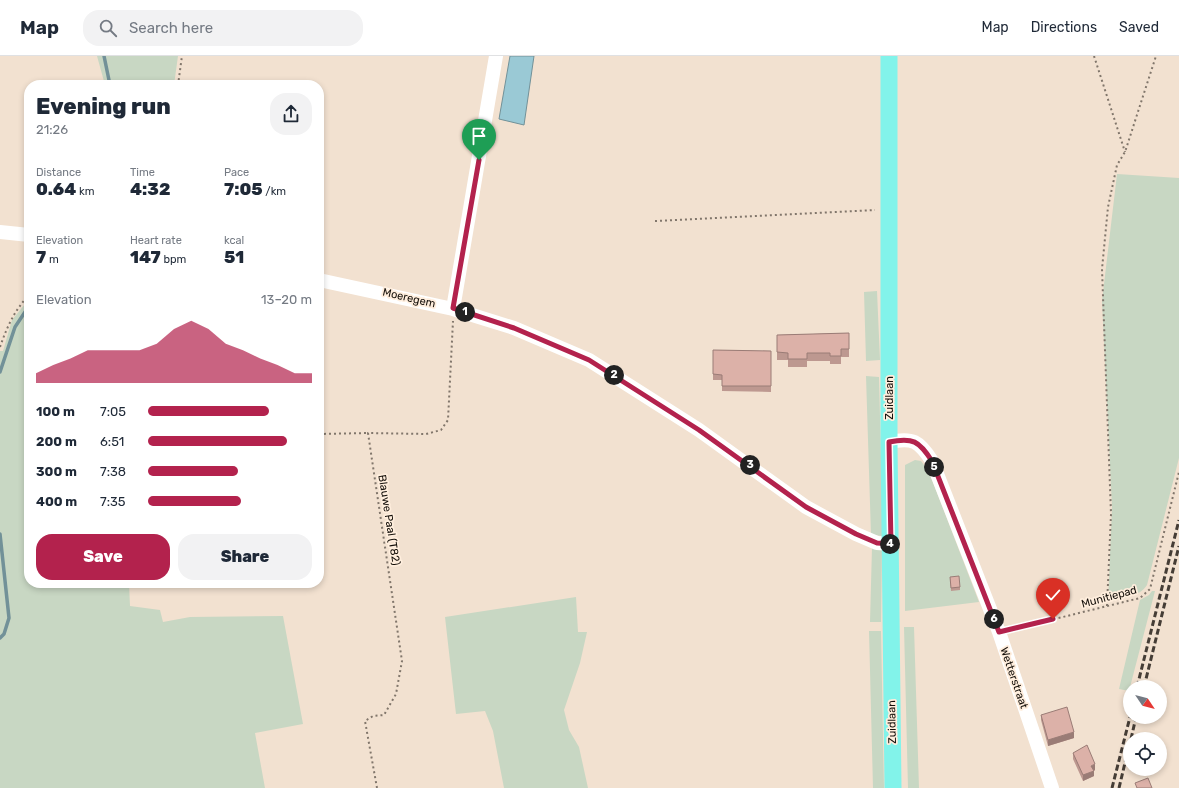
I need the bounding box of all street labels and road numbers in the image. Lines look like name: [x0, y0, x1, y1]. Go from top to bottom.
street label: Moeregem: [381, 286, 437, 310]
street label: Zuidlaan: [883, 376, 896, 420]
street label: Blauwe Paal (T82): [375, 474, 403, 567]
street label: Munitiepad: [1080, 583, 1138, 611]
street label: Wetterstraat: [997, 646, 1031, 711]
street label: Zuidlaan: [885, 700, 899, 744]

